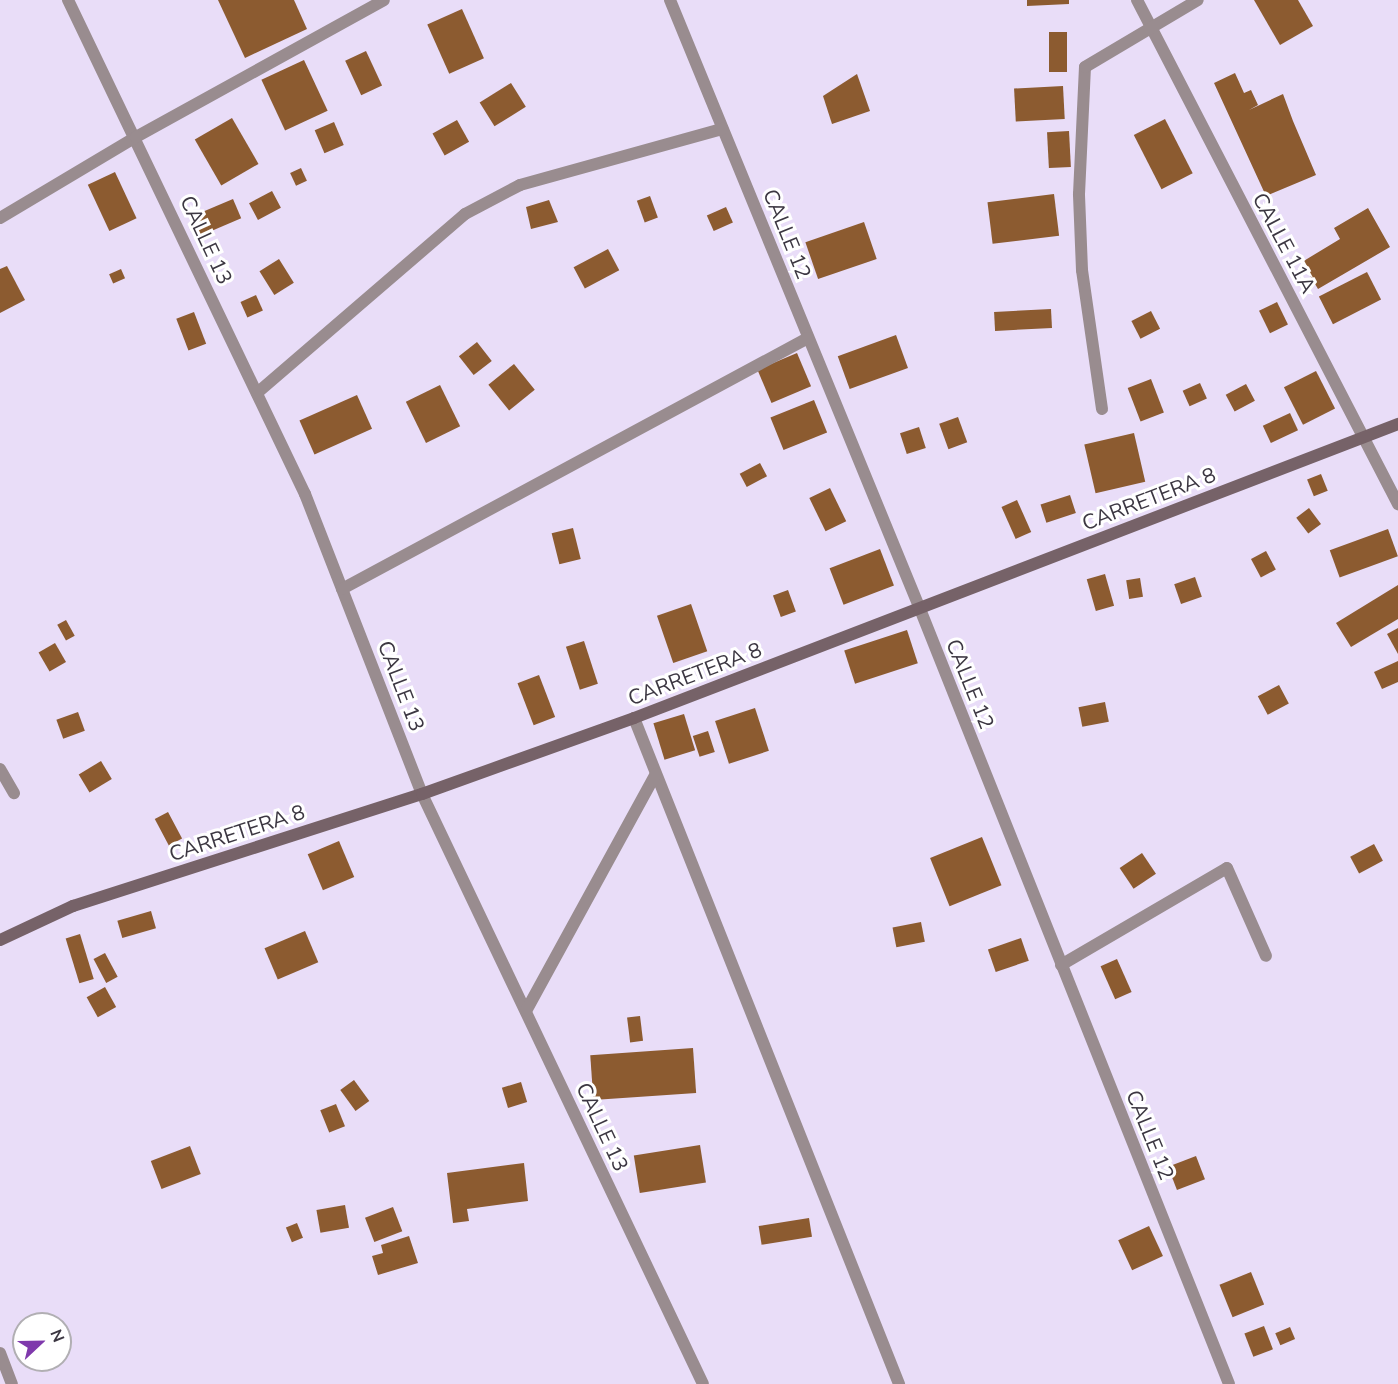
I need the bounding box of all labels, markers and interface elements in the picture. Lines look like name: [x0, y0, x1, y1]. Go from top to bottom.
street label: CALLE 12: [758, 185, 816, 283]
street label: CALLE 11A: [1247, 189, 1321, 297]
street label: CALLE 13: [175, 192, 237, 288]
street label: CARRETERA 8: [1079, 462, 1219, 536]
street label: CALLE 12: [941, 635, 999, 733]
street label: CALLE 13: [372, 637, 430, 735]
street label: CARRETERA 8: [625, 637, 765, 711]
street label: CARRETERA 8: [166, 799, 308, 867]
street label: CALLE 13: [571, 1079, 633, 1175]
street label: CALLE 12: [1121, 1086, 1179, 1184]
north arrow: [12, 1312, 72, 1372]
text: N: [44, 1326, 69, 1346]

